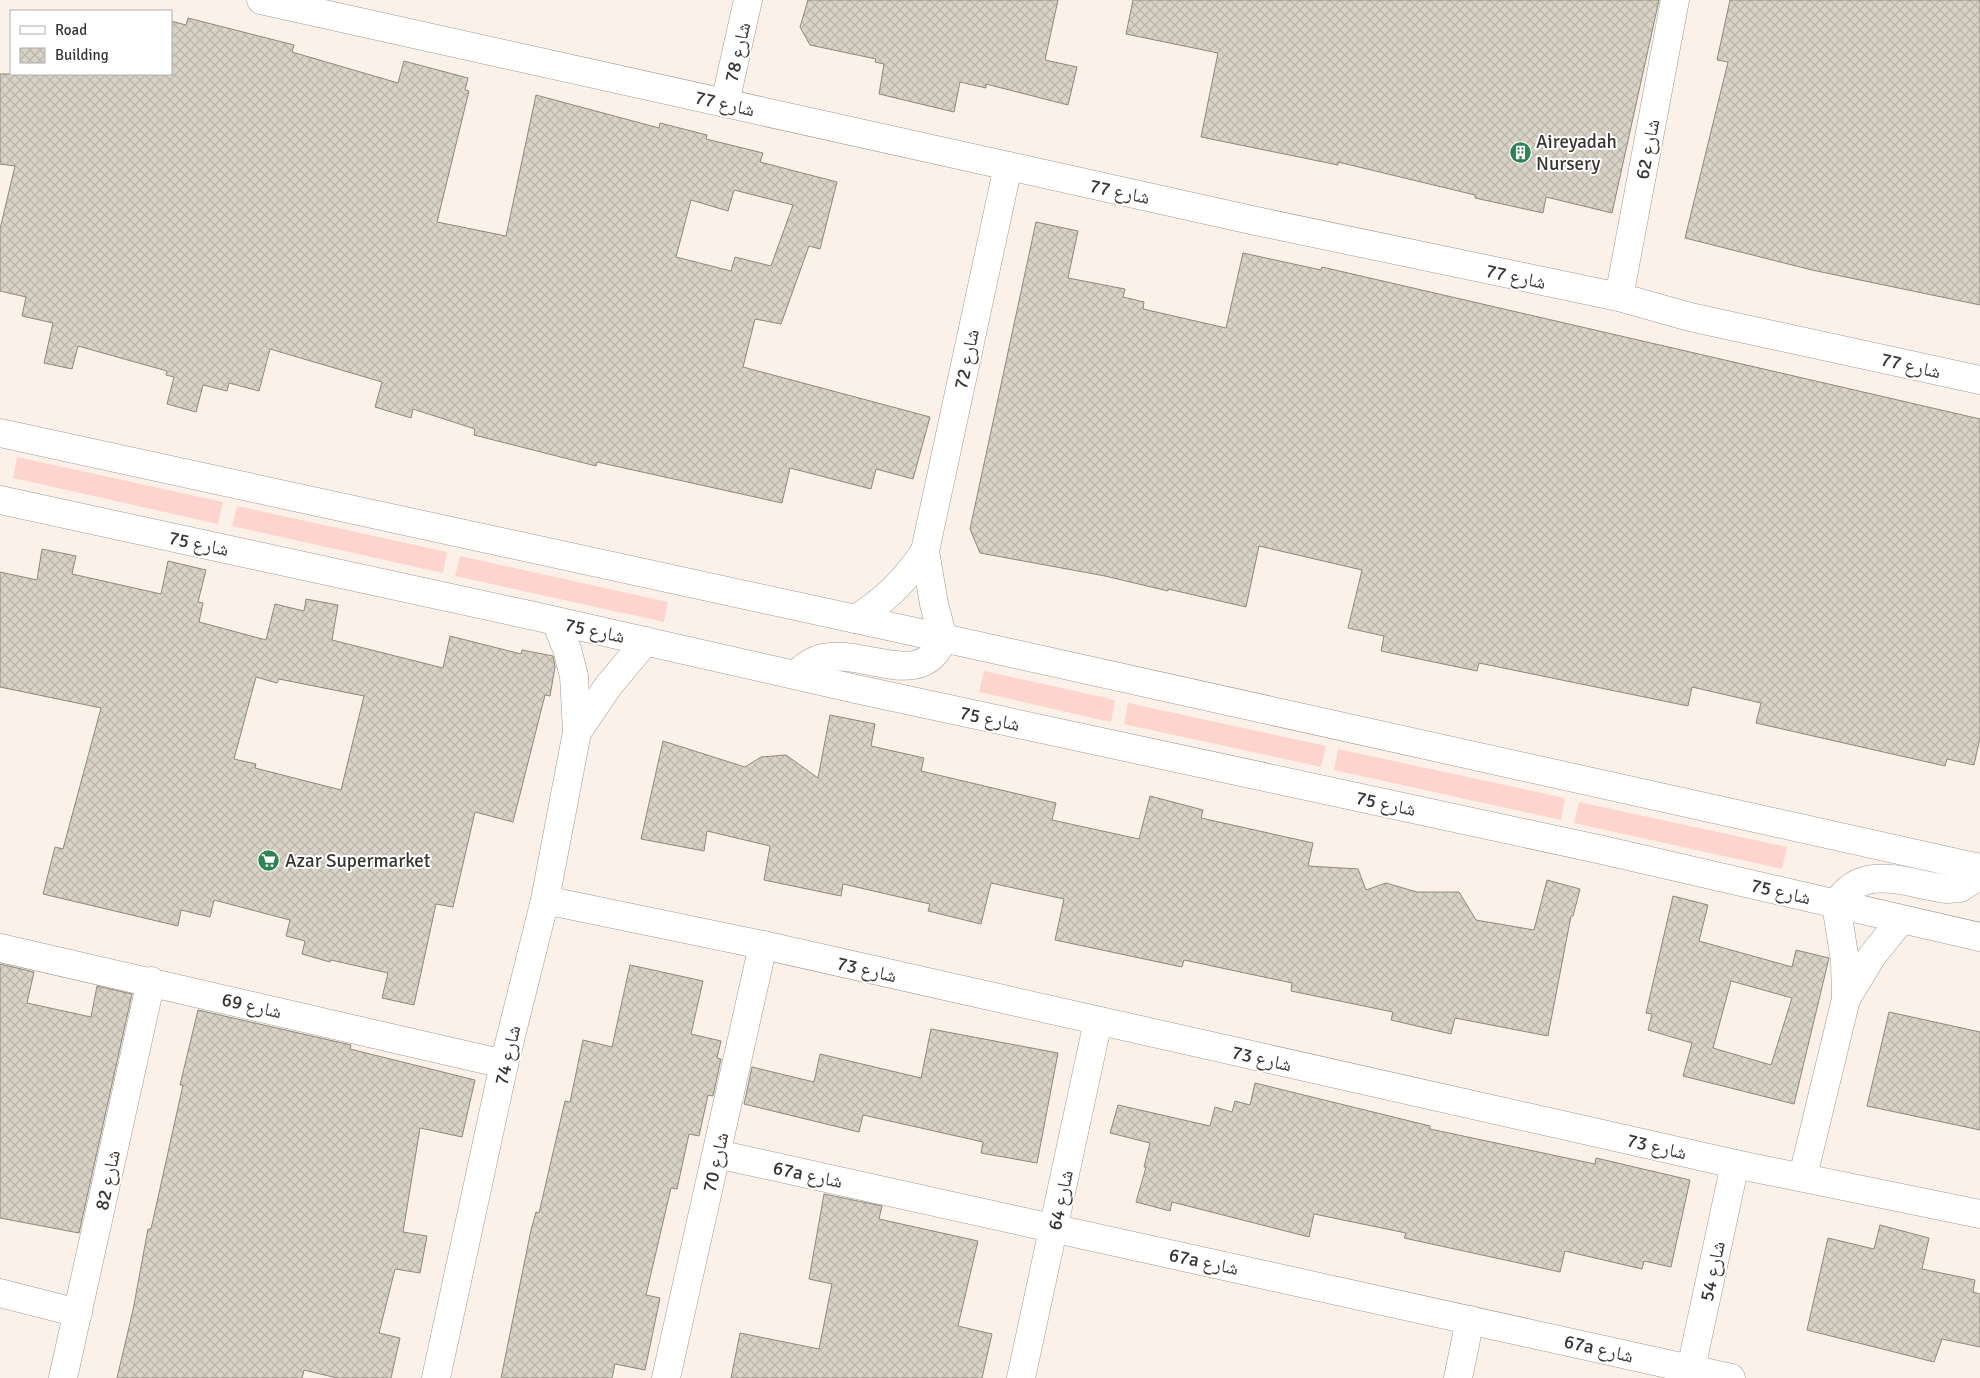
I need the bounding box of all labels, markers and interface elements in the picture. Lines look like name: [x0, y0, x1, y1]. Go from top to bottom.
legend: [10, 10, 172, 75]
street label: شارع 78: [719, 20, 757, 85]
text: Road: [55, 21, 87, 39]
text: Building: [55, 46, 109, 64]
street label: شارع 77: [692, 85, 757, 123]
street label: شارع 62: [1630, 117, 1666, 181]
place label: Aireyadah Nursery: [1536, 130, 1617, 176]
building icon: Aireyadah Nursery: [1508, 140, 1532, 164]
street label: شارع 77: [1088, 174, 1152, 210]
street label: شارع 77: [1484, 259, 1548, 295]
street label: شارع 72: [949, 327, 985, 391]
street label: شارع 77: [1878, 347, 1943, 385]
street label: شارع 75: [167, 526, 231, 562]
street label: شارع 75: [563, 613, 627, 649]
street label: شارع 75: [958, 701, 1022, 737]
street label: شارع 75: [1354, 786, 1418, 822]
supermarket icon: Azar Supermarket: [257, 848, 281, 872]
place label: Azar Supermarket: [285, 849, 431, 873]
street label: شارع 75: [1748, 873, 1813, 911]
street label: شارع 73: [834, 951, 899, 989]
street label: شارع 69: [219, 987, 284, 1025]
street label: شارع 74: [489, 1023, 527, 1088]
street label: شارع 73: [1229, 1040, 1294, 1078]
street label: شارع 73: [1624, 1128, 1689, 1166]
street label: شارع 70: [697, 1130, 735, 1195]
street label: شارع 82: [90, 1148, 126, 1212]
street label: 67a شارع: [771, 1156, 845, 1194]
street label: شارع 64: [1043, 1168, 1079, 1232]
street label: شارع 54: [1695, 1239, 1731, 1303]
street label: 67a شارع: [1167, 1243, 1241, 1281]
street label: 67a شارع: [1562, 1329, 1636, 1369]

